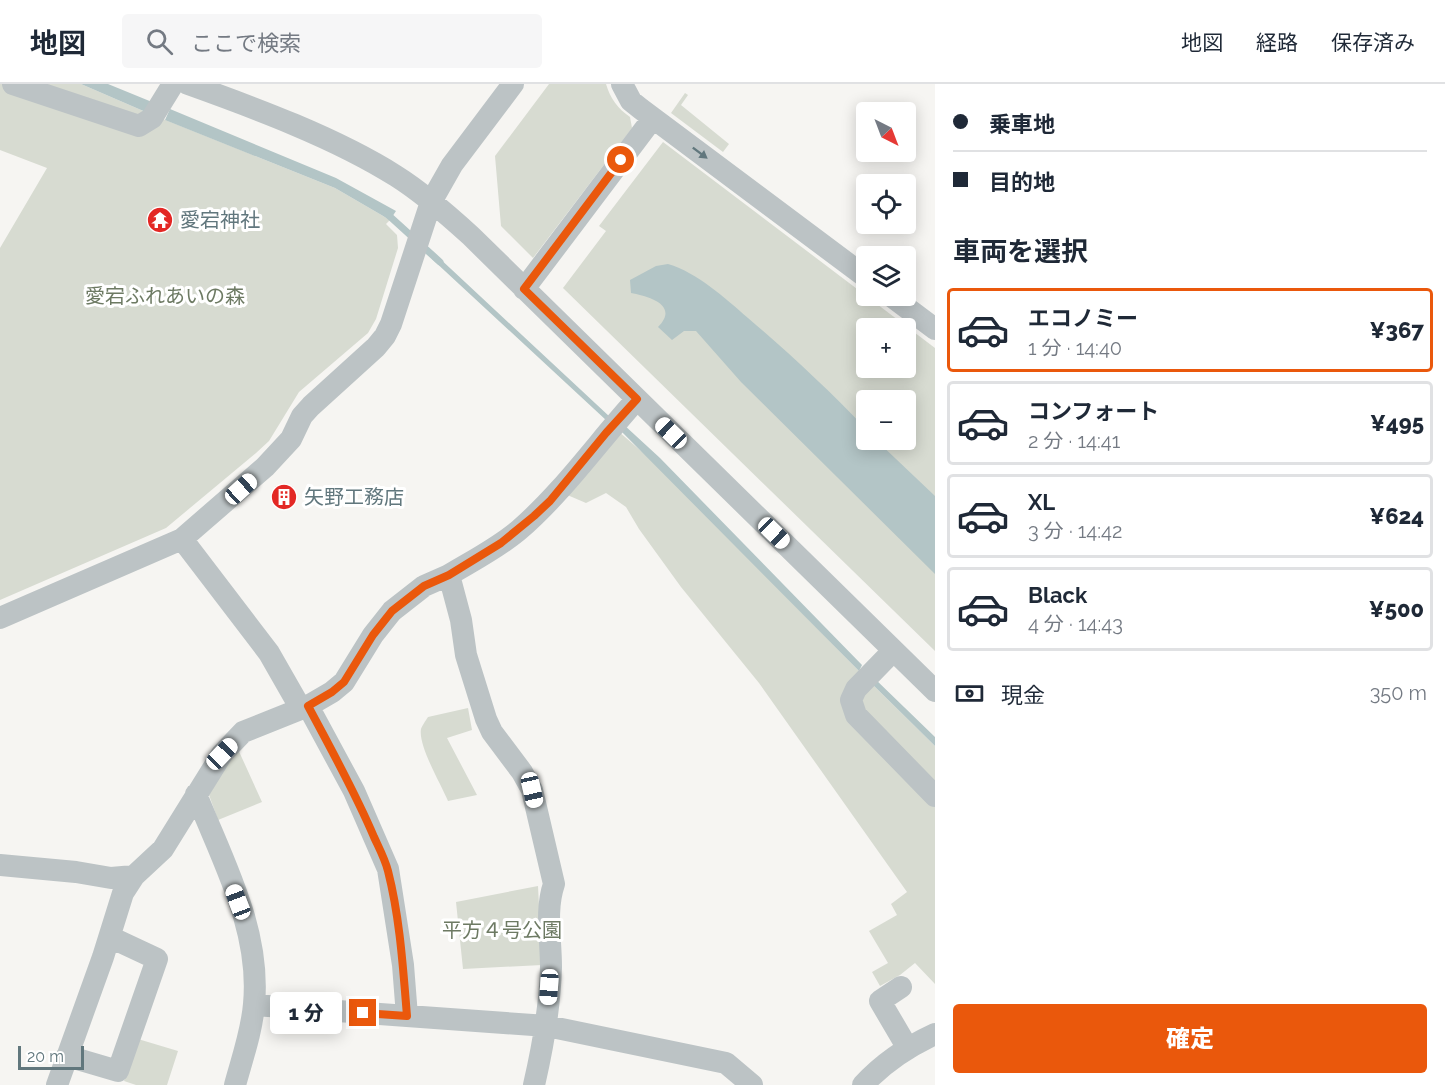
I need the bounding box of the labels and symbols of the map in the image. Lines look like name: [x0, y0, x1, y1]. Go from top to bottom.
north arrow: [856, 102, 916, 162]
route start: [607, 146, 634, 173]
one-way arrow: [693, 146, 708, 158]
temple icon: 愛宕神社: [145, 205, 175, 235]
place label: 愛宕神社: [180, 208, 260, 232]
park label: 愛宕ふれあいの森: [85, 284, 245, 308]
car: [652, 414, 690, 452]
car: [222, 470, 260, 508]
building icon: 矢野工務店: [269, 482, 299, 512]
place label: 矢野工務店: [304, 485, 404, 509]
car: [755, 514, 793, 552]
car: [203, 735, 241, 773]
car: [519, 770, 545, 810]
car: [223, 882, 253, 922]
park label: 平方４号公園: [442, 918, 562, 942]
car: [539, 968, 559, 1006]
callout: 1 分: [270, 992, 342, 1034]
route end: [349, 999, 376, 1026]
scale bar: [18, 1043, 84, 1070]

